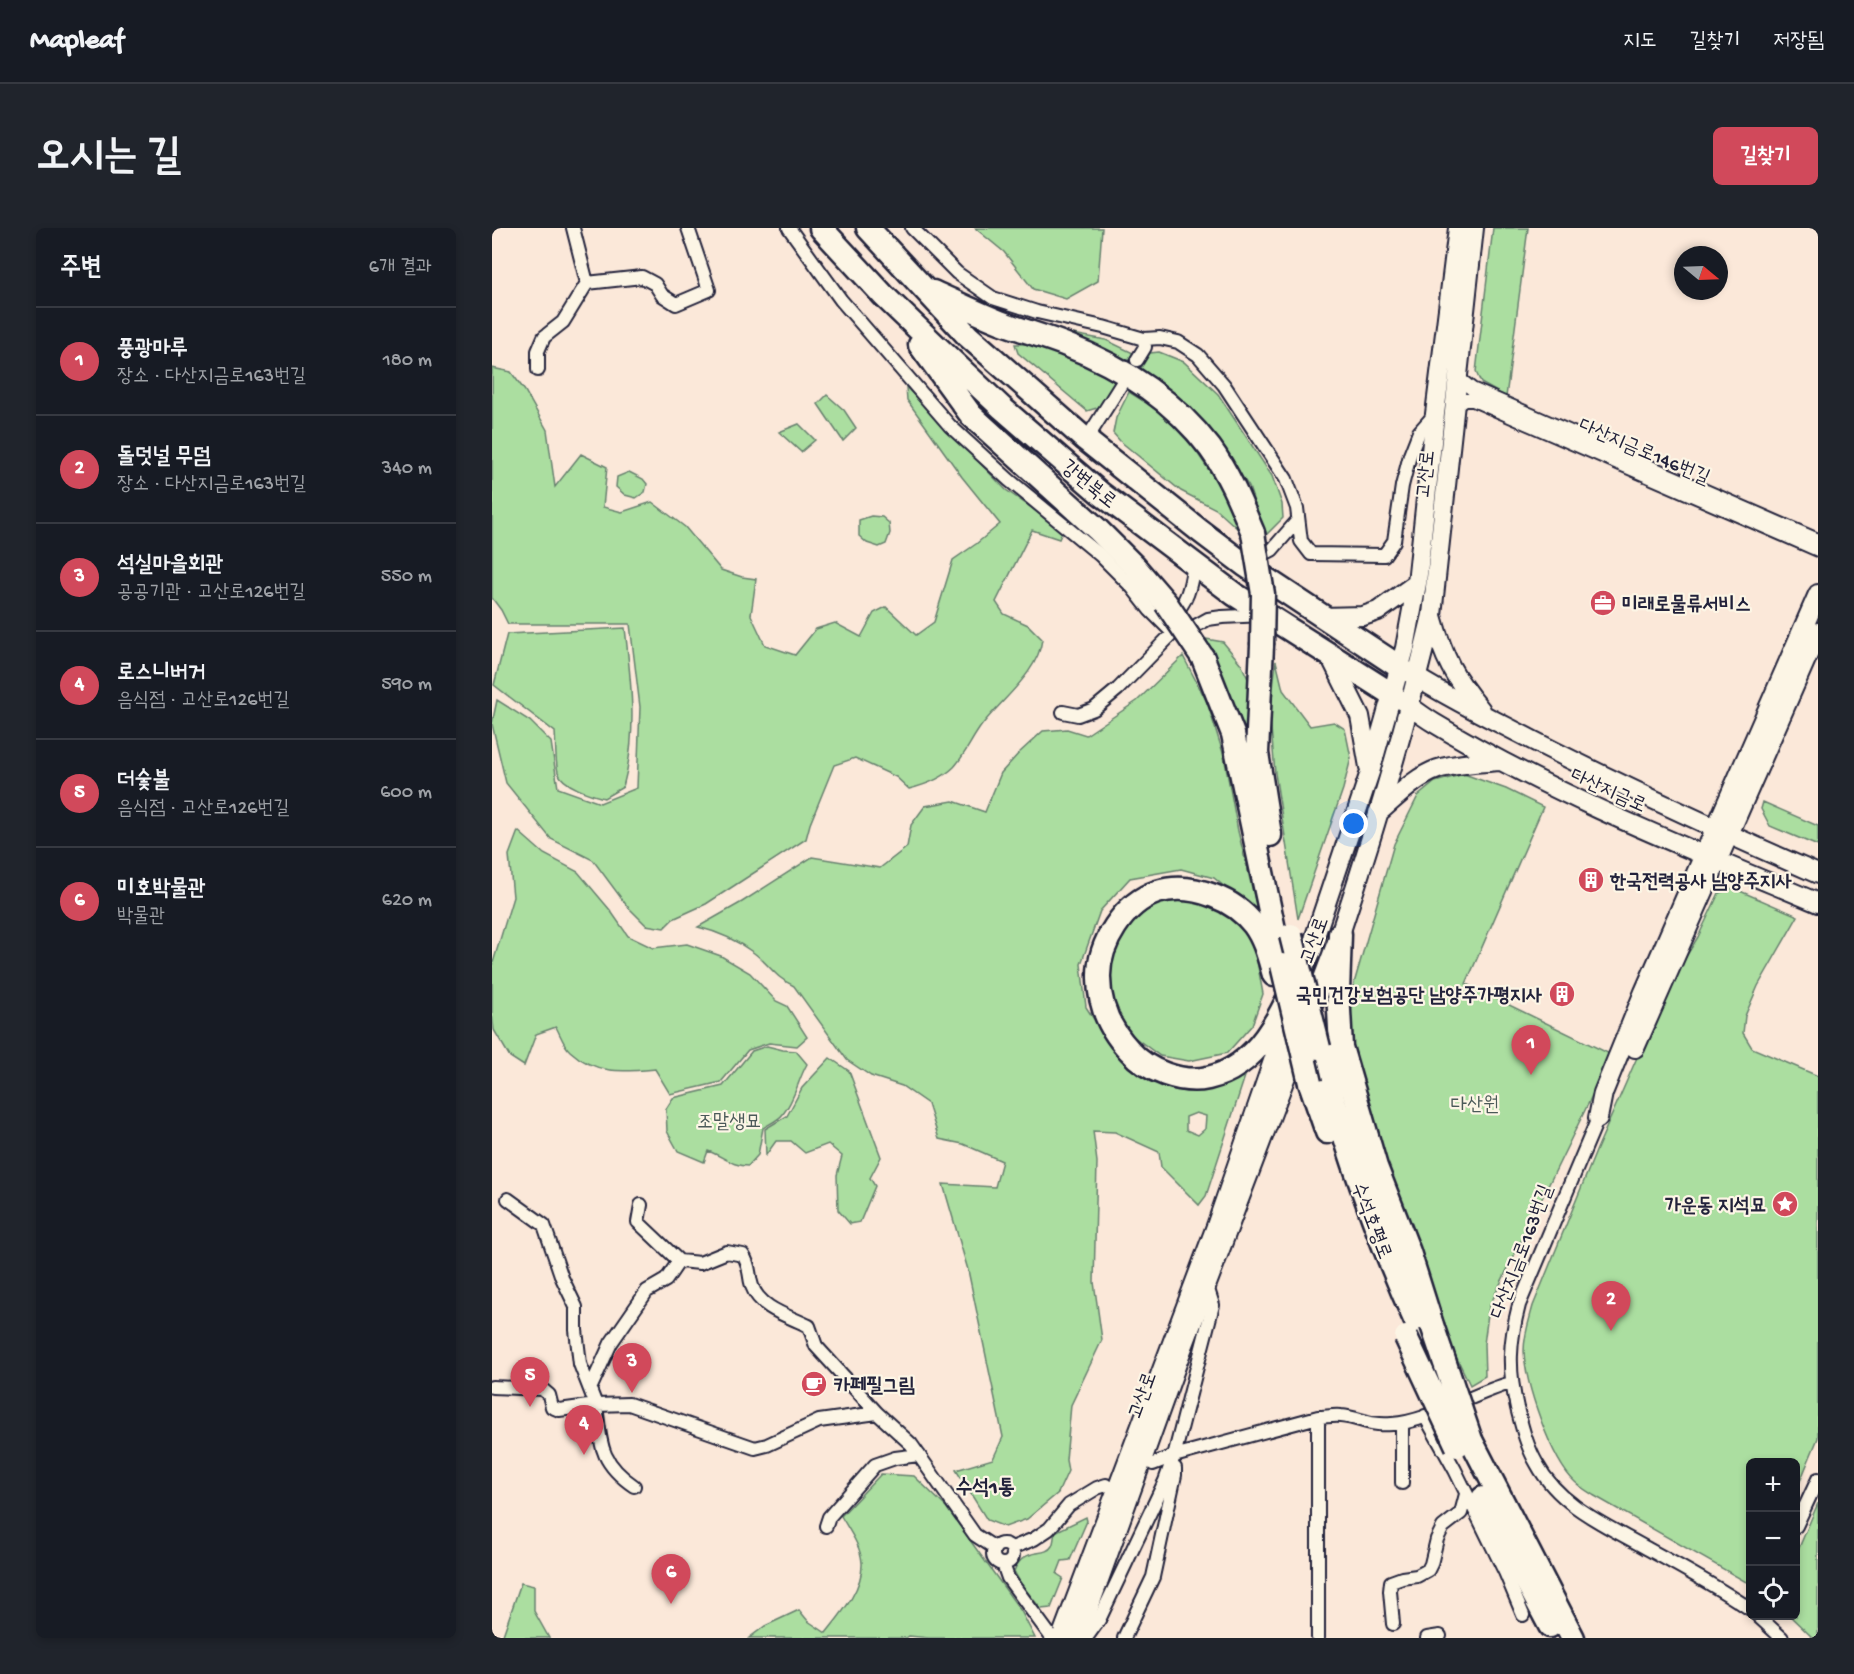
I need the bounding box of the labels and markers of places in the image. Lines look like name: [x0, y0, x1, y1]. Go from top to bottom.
office icon: 미래로물류서비스: [1588, 588, 1618, 618]
place label: 미래로물류서비스: [1622, 594, 1751, 618]
building icon: 한국전력공사 남양주지사: [1576, 865, 1606, 895]
place label: 한국전력공사 남양주지사: [1609, 872, 1792, 895]
building icon: 국민건강보험공단 남양주가평지사: [1547, 979, 1577, 1009]
place label: 국민건강보험공단 남양주가평지사: [1296, 986, 1542, 1009]
pin: 1: [1512, 1026, 1550, 1075]
place icon: 가운동 지석묘: [1770, 1189, 1800, 1219]
place label: 가운동 지석묘: [1665, 1196, 1766, 1219]
pin: 2: [1592, 1282, 1630, 1331]
pin: 3: [612, 1344, 652, 1393]
pin: 5: [510, 1358, 549, 1407]
cafe icon: 카페필그림: [799, 1369, 829, 1399]
place label: 카페필그림: [834, 1376, 914, 1399]
pin: 4: [564, 1406, 604, 1455]
pin: 6: [652, 1554, 690, 1604]

